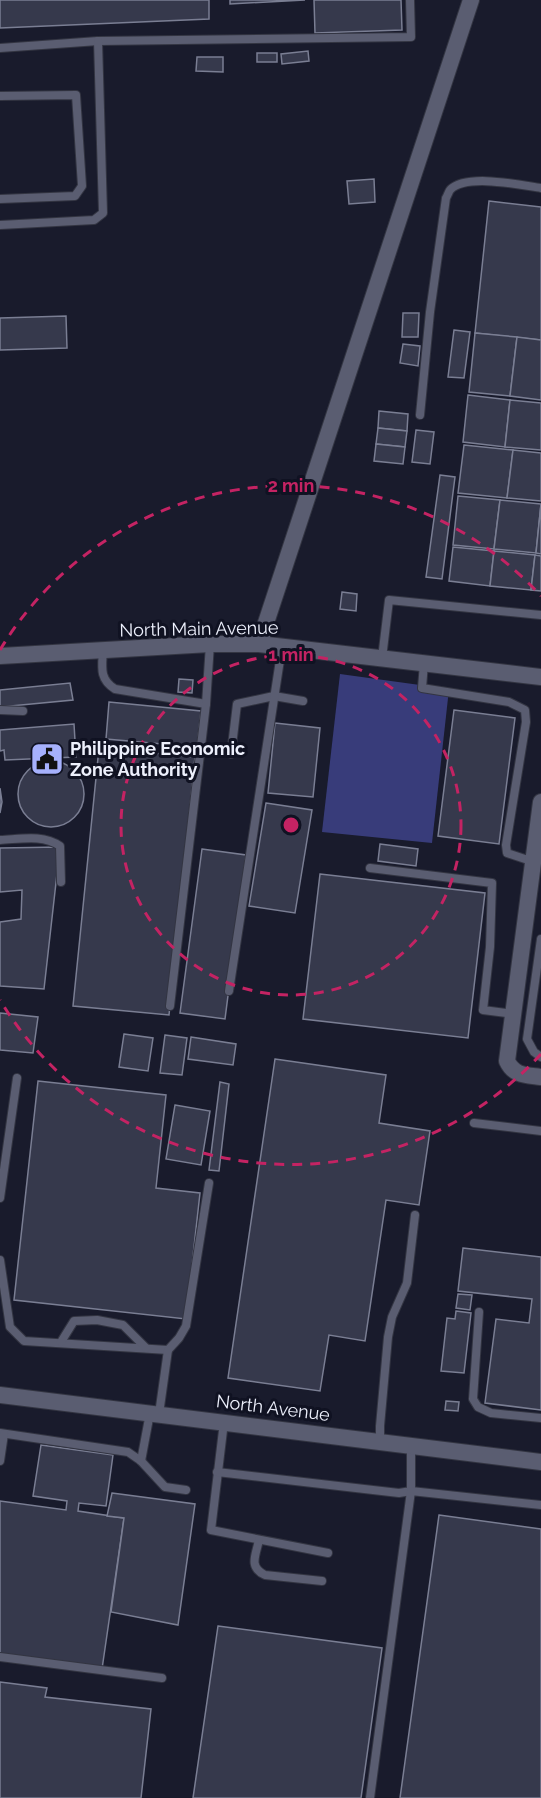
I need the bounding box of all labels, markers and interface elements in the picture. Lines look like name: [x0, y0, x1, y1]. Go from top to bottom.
text: 2 min: [268, 475, 314, 496]
street label: North Main Avenue: [119, 617, 279, 640]
text: 1 min: [268, 644, 314, 665]
place label: Philippine Economic Zone Authority: [70, 738, 245, 780]
public building icon: Philippine Economic Zone Authority: [29, 741, 65, 777]
centre of rings: [281, 815, 301, 835]
street label: North Avenue: [215, 1390, 332, 1425]

